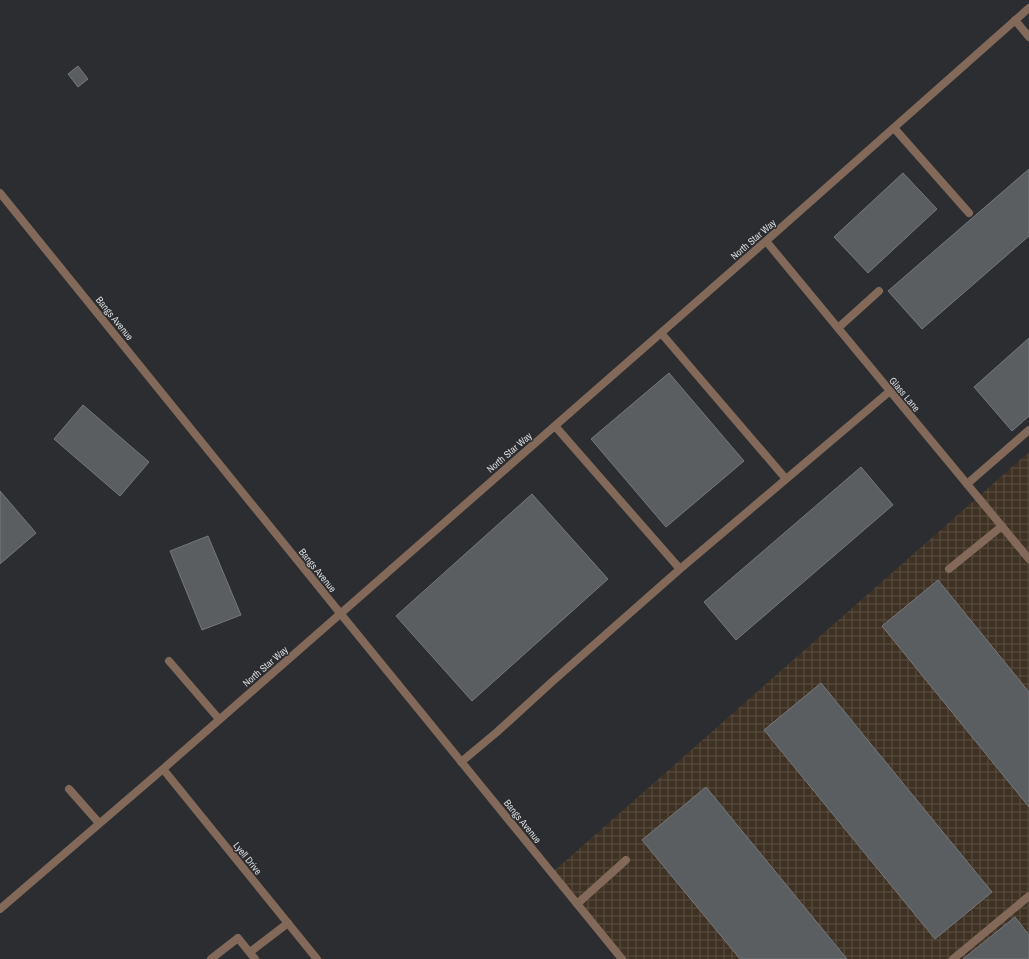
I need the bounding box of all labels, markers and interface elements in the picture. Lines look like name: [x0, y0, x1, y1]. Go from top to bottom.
street label: North Star Way: [728, 216, 779, 263]
street label: Bangs Avenue: [93, 294, 137, 343]
street label: Glass Lane: [886, 374, 923, 415]
street label: North Star Way: [484, 429, 535, 476]
street label: Bangs Avenue: [296, 546, 340, 595]
street label: North Star Way: [240, 643, 291, 690]
street label: Bangs Avenue: [501, 797, 545, 846]
street label: Lyell Drive: [230, 839, 265, 878]

